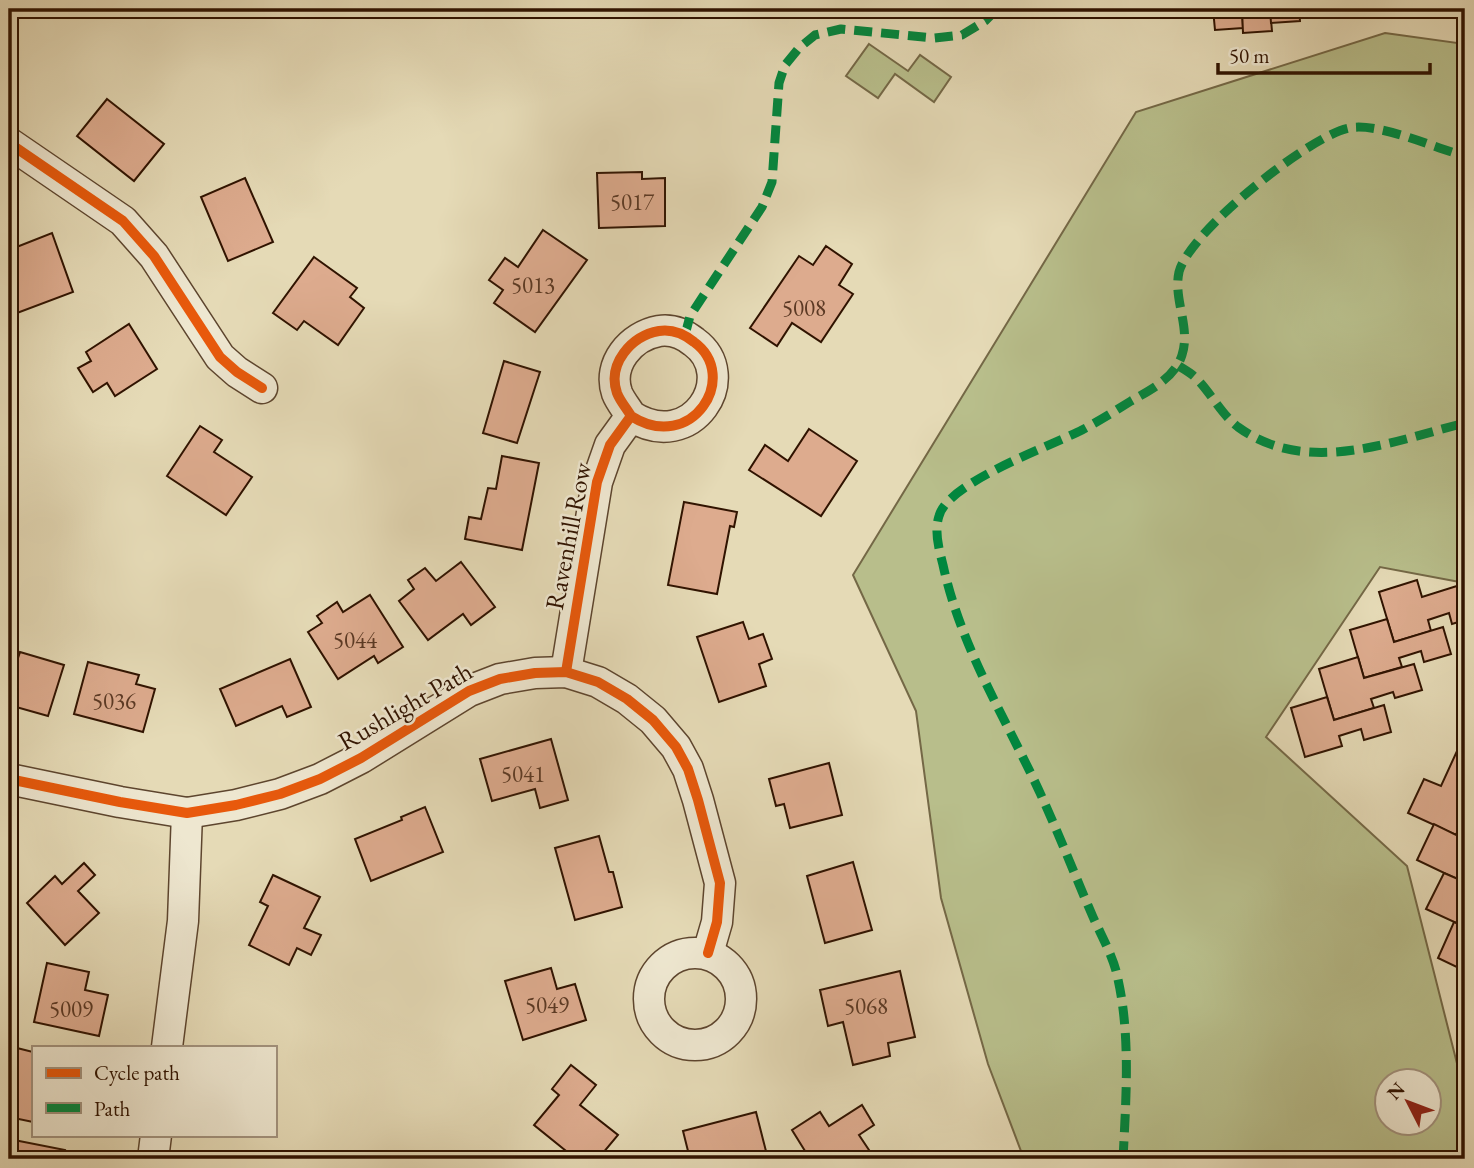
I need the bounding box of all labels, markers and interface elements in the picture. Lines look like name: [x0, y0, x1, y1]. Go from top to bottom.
scale bar: [1218, 32, 1430, 76]
text: 50 m: [1229, 42, 1270, 69]
house number: 5017: [610, 187, 655, 217]
house number: 5013: [511, 270, 555, 300]
house number: 5008: [782, 293, 826, 323]
street label: Ravenhill Row: [537, 459, 599, 613]
house number: 5044: [333, 625, 378, 655]
street label: Rushlight Path: [332, 654, 478, 758]
house number: 5036: [92, 686, 136, 716]
house number: 5041: [501, 759, 545, 789]
house number: 5049: [525, 990, 569, 1020]
house number: 5068: [844, 991, 888, 1021]
house number: 5009: [49, 994, 93, 1024]
legend: [32, 1046, 276, 1136]
text: Cycle path: [94, 1059, 180, 1086]
north arrow: [1372, 1066, 1442, 1136]
text: N: [1381, 1076, 1411, 1105]
text: Path: [94, 1095, 131, 1122]

